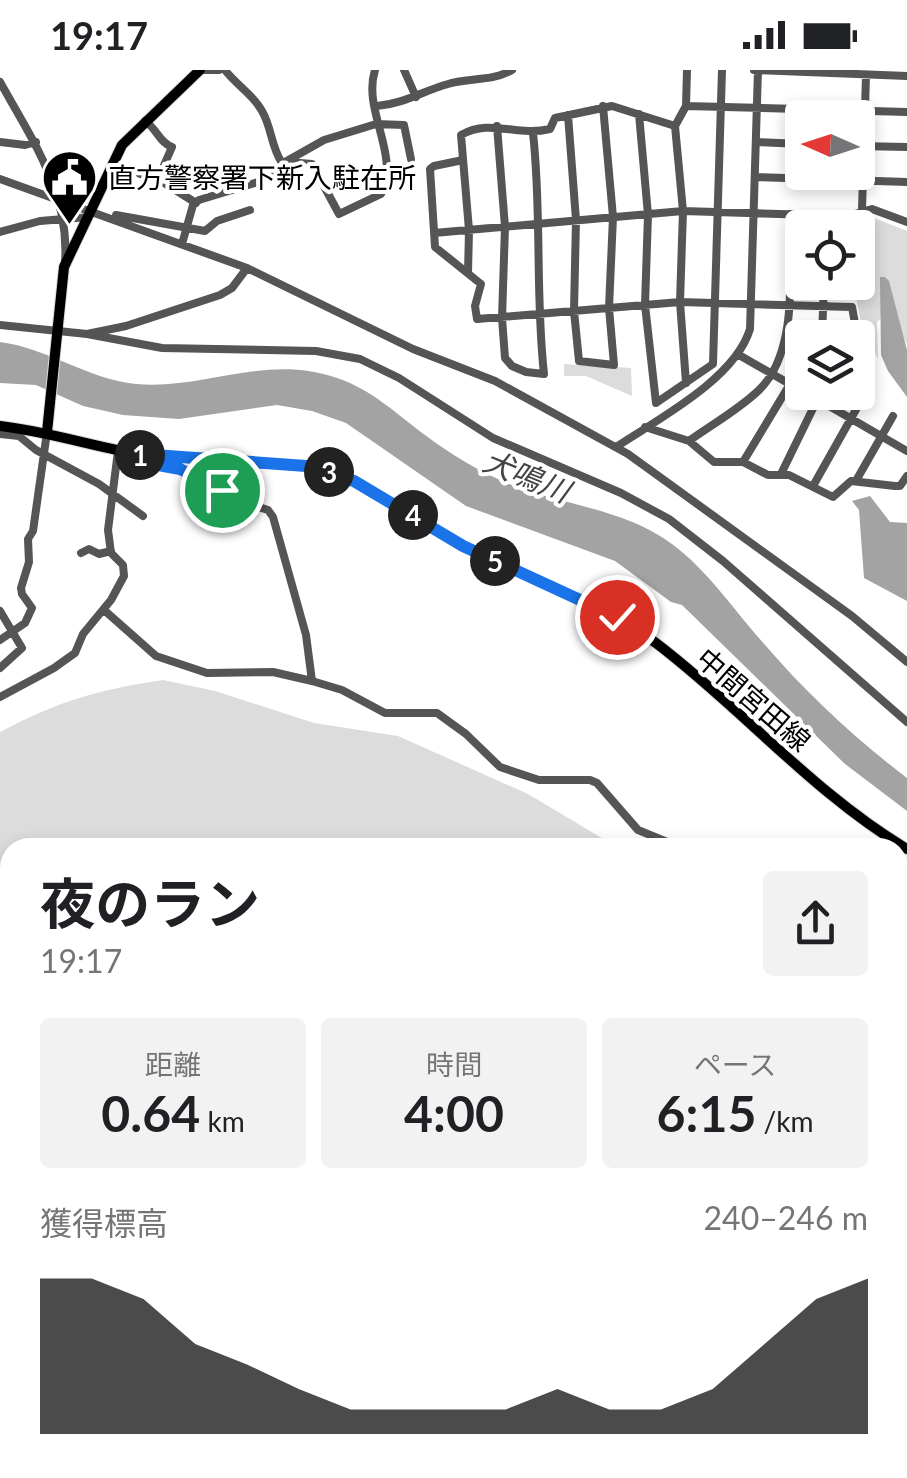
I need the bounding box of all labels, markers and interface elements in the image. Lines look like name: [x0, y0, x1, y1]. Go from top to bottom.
text: 19:17: [50, 12, 148, 58]
north arrow: [785, 100, 875, 190]
map controls: [785, 100, 875, 410]
public building icon: 直方警察署下新入駐在所: [39, 147, 99, 226]
place label: 直方警察署下新入駐在所: [108, 160, 416, 194]
button: locate: [785, 210, 875, 300]
button: layers: [785, 320, 875, 410]
pin: 1: [115, 430, 165, 480]
text: 1: [132, 438, 148, 472]
water label: 犬鳴川: [479, 441, 578, 510]
pin: 3: [304, 447, 354, 497]
pin: [180, 448, 265, 533]
text: 3: [321, 455, 337, 489]
icon: arrive: [195, 463, 250, 518]
pin: 4: [388, 490, 438, 540]
text: 4: [405, 498, 421, 532]
pin: 5: [470, 536, 520, 586]
text: 5: [487, 544, 503, 578]
pin: [575, 575, 660, 660]
icon: check: [590, 590, 645, 645]
street label: 中間宮田線: [690, 640, 818, 758]
text: 夜のラン: [40, 870, 260, 936]
button: share: [763, 871, 868, 976]
text: 19:17: [40, 941, 122, 980]
text: 距離: [145, 1047, 201, 1081]
text: 時間: [426, 1047, 482, 1081]
text: ペース: [694, 1047, 776, 1081]
text: 0.64: [101, 1083, 200, 1143]
text: 4:00: [404, 1083, 504, 1143]
text: 6:15: [657, 1083, 756, 1143]
text: km: [200, 1104, 245, 1138]
text: /km: [756, 1104, 813, 1138]
text: 240–246 m: [704, 1198, 868, 1237]
text: 獲得標高: [40, 1203, 168, 1242]

